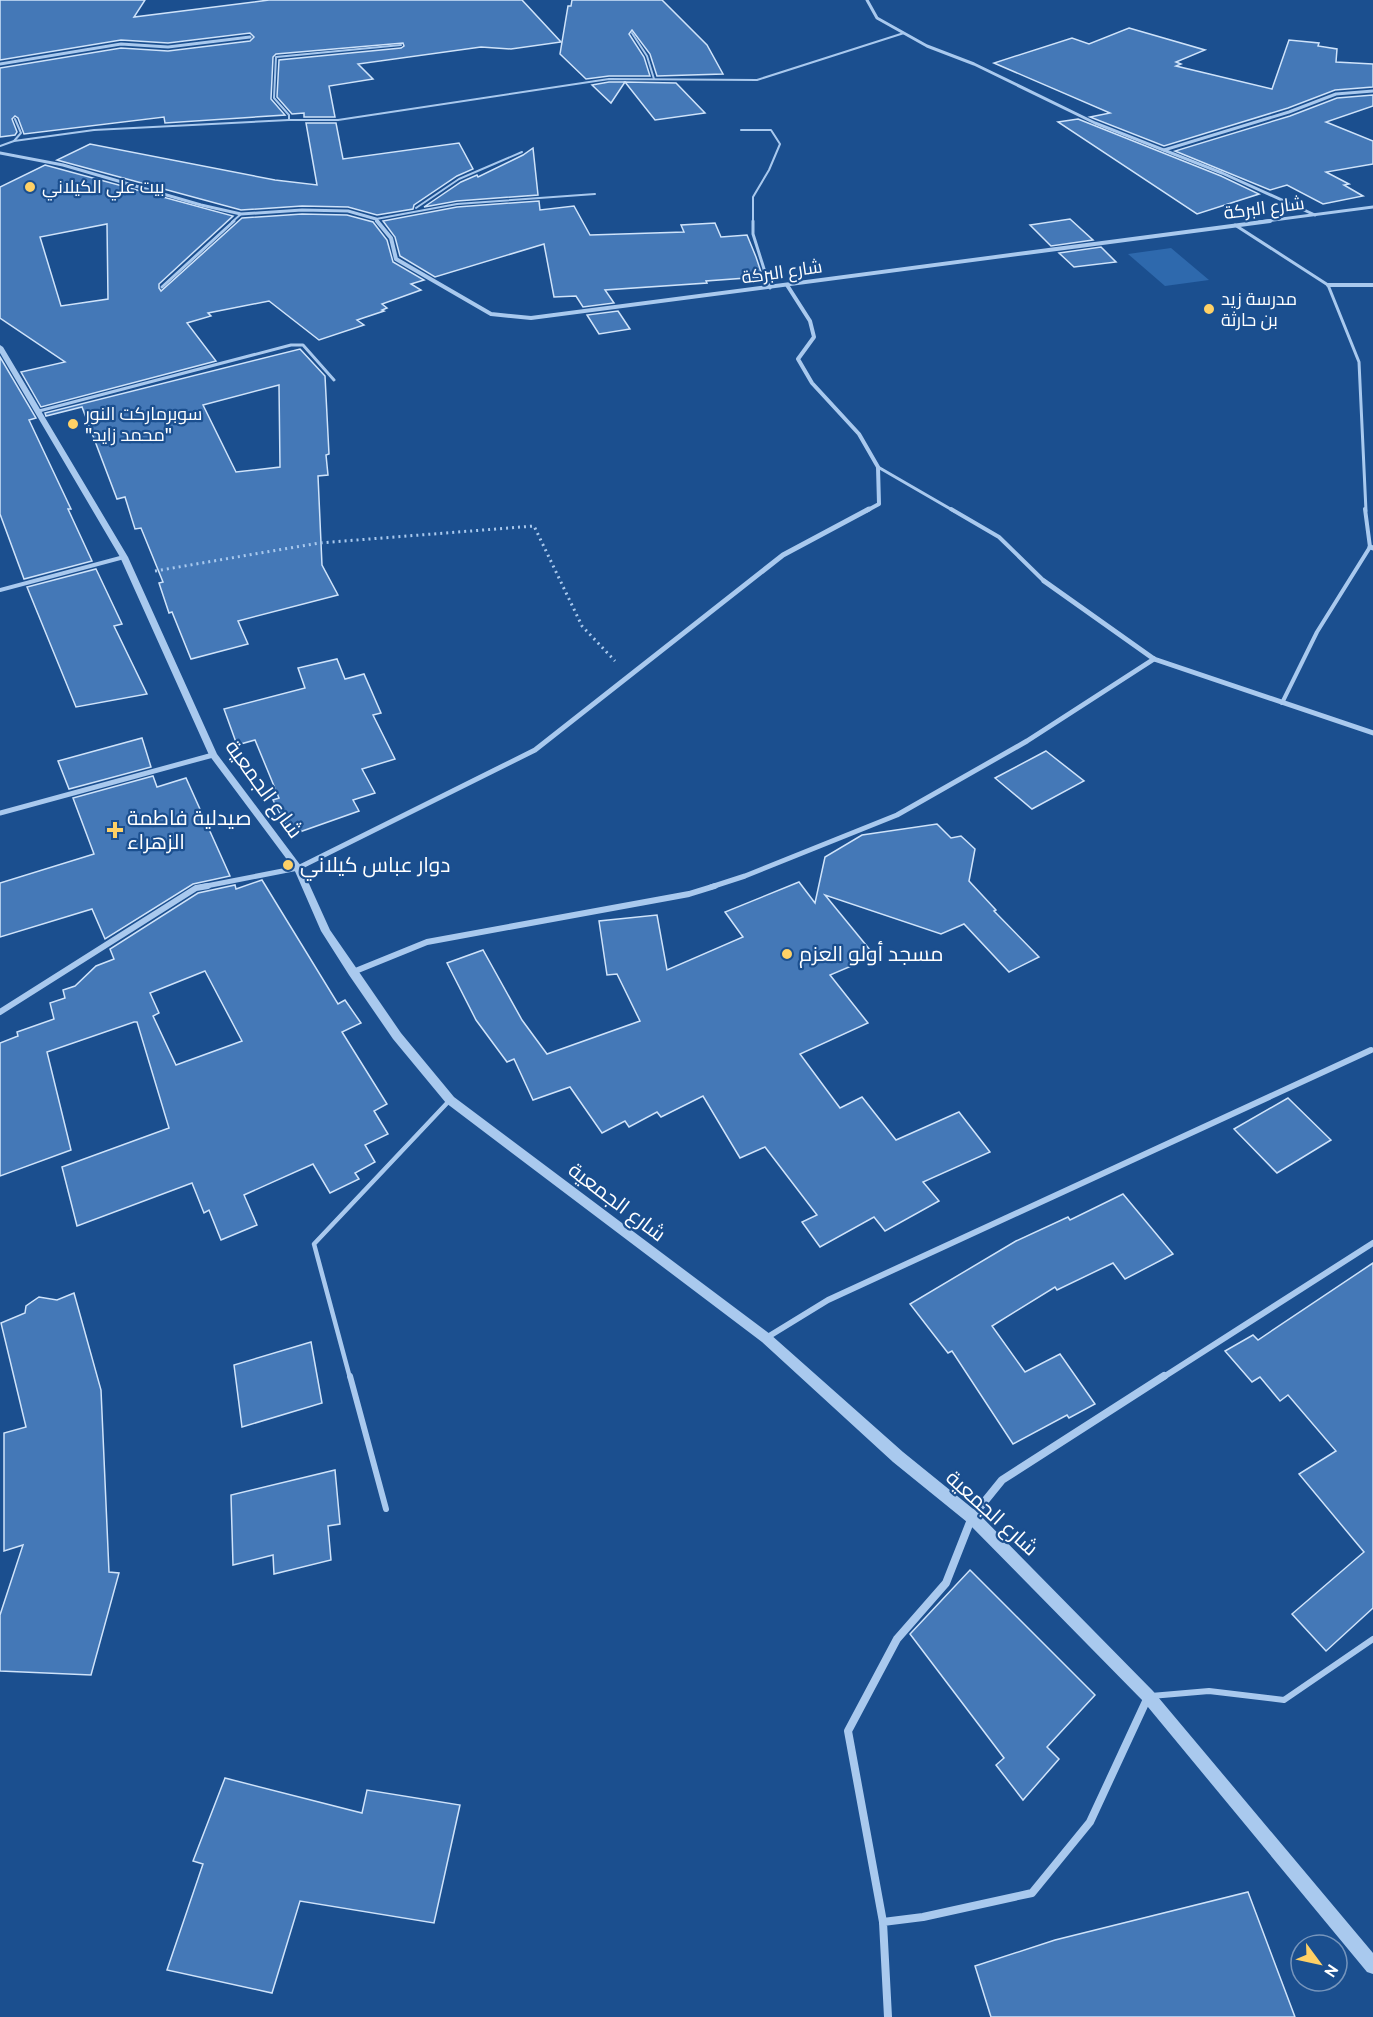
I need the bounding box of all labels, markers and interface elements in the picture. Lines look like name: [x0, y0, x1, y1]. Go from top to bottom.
place label: بيت علي الكيلاني: [42, 177, 165, 201]
marker: بيت علي الكيلاني: [23, 180, 37, 194]
street label: شارع البركة: [1222, 193, 1306, 226]
street label: شارع البركة: [740, 256, 824, 291]
place label: مدرسة زيد بن حارثة: [1221, 289, 1297, 333]
marker: مدرسة زيد بن حارثة: [1202, 302, 1216, 316]
place label: سوبرماركت النور "محمد زايد": [84, 404, 203, 448]
marker: سوبرماركت النور "محمد زايد": [66, 417, 80, 431]
street label: شارع الجمعية: [218, 735, 308, 845]
place label: صيدلية فاطمة الزهراء: [127, 806, 252, 857]
marker: صيدلية فاطمة الزهراء: [108, 823, 122, 837]
place label: دوار عباس كيلاني: [300, 853, 450, 881]
marker: دوار عباس كيلاني: [281, 858, 295, 872]
place label: مسجد أولو العزم: [799, 941, 944, 969]
marker: مسجد أولو العزم: [780, 947, 794, 961]
street label: شارع الجمعية: [562, 1158, 670, 1249]
street label: شارع الجمعية: [939, 1465, 1043, 1563]
north arrow: [1289, 1933, 1349, 1993]
text: N: [1318, 1960, 1341, 1980]

